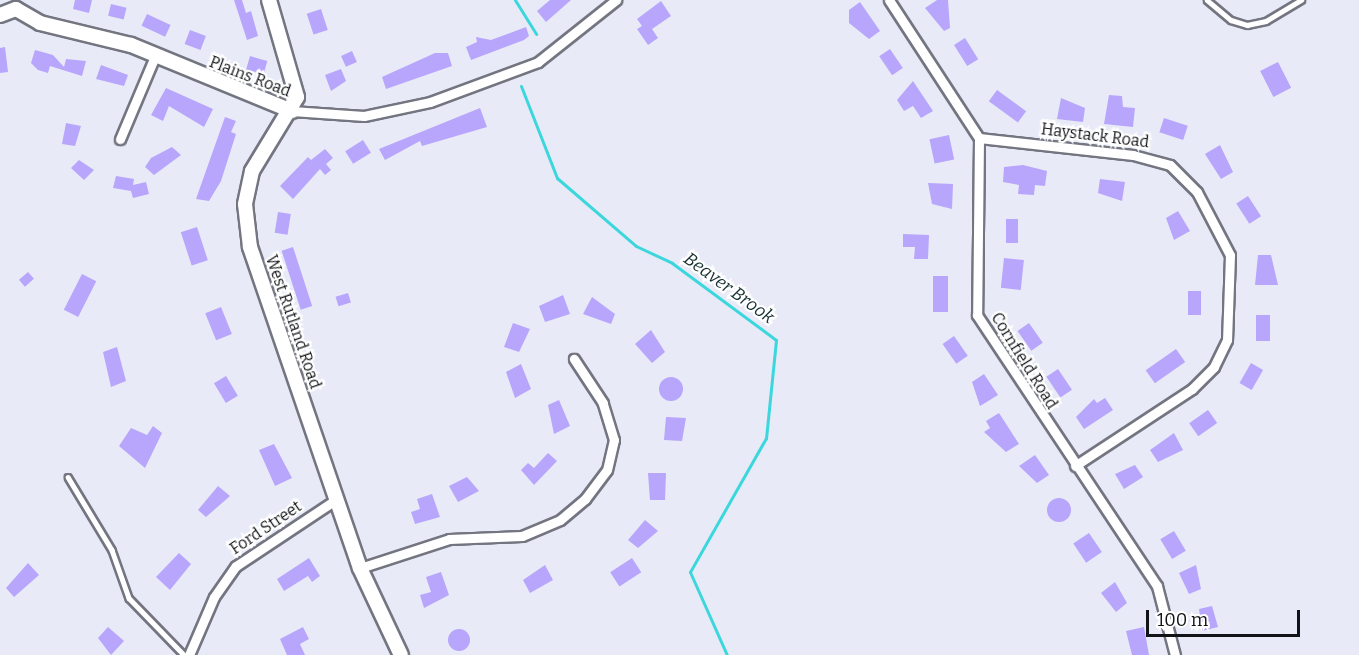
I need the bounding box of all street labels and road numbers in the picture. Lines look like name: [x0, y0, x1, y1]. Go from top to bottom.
street label: Plains Road: [206, 53, 294, 101]
street label: Haystack Road: [1040, 120, 1150, 152]
street label: West Rutland Road: [261, 253, 325, 391]
street label: Cornfield Road: [987, 309, 1061, 413]
street label: Ford Street: [227, 497, 305, 559]

